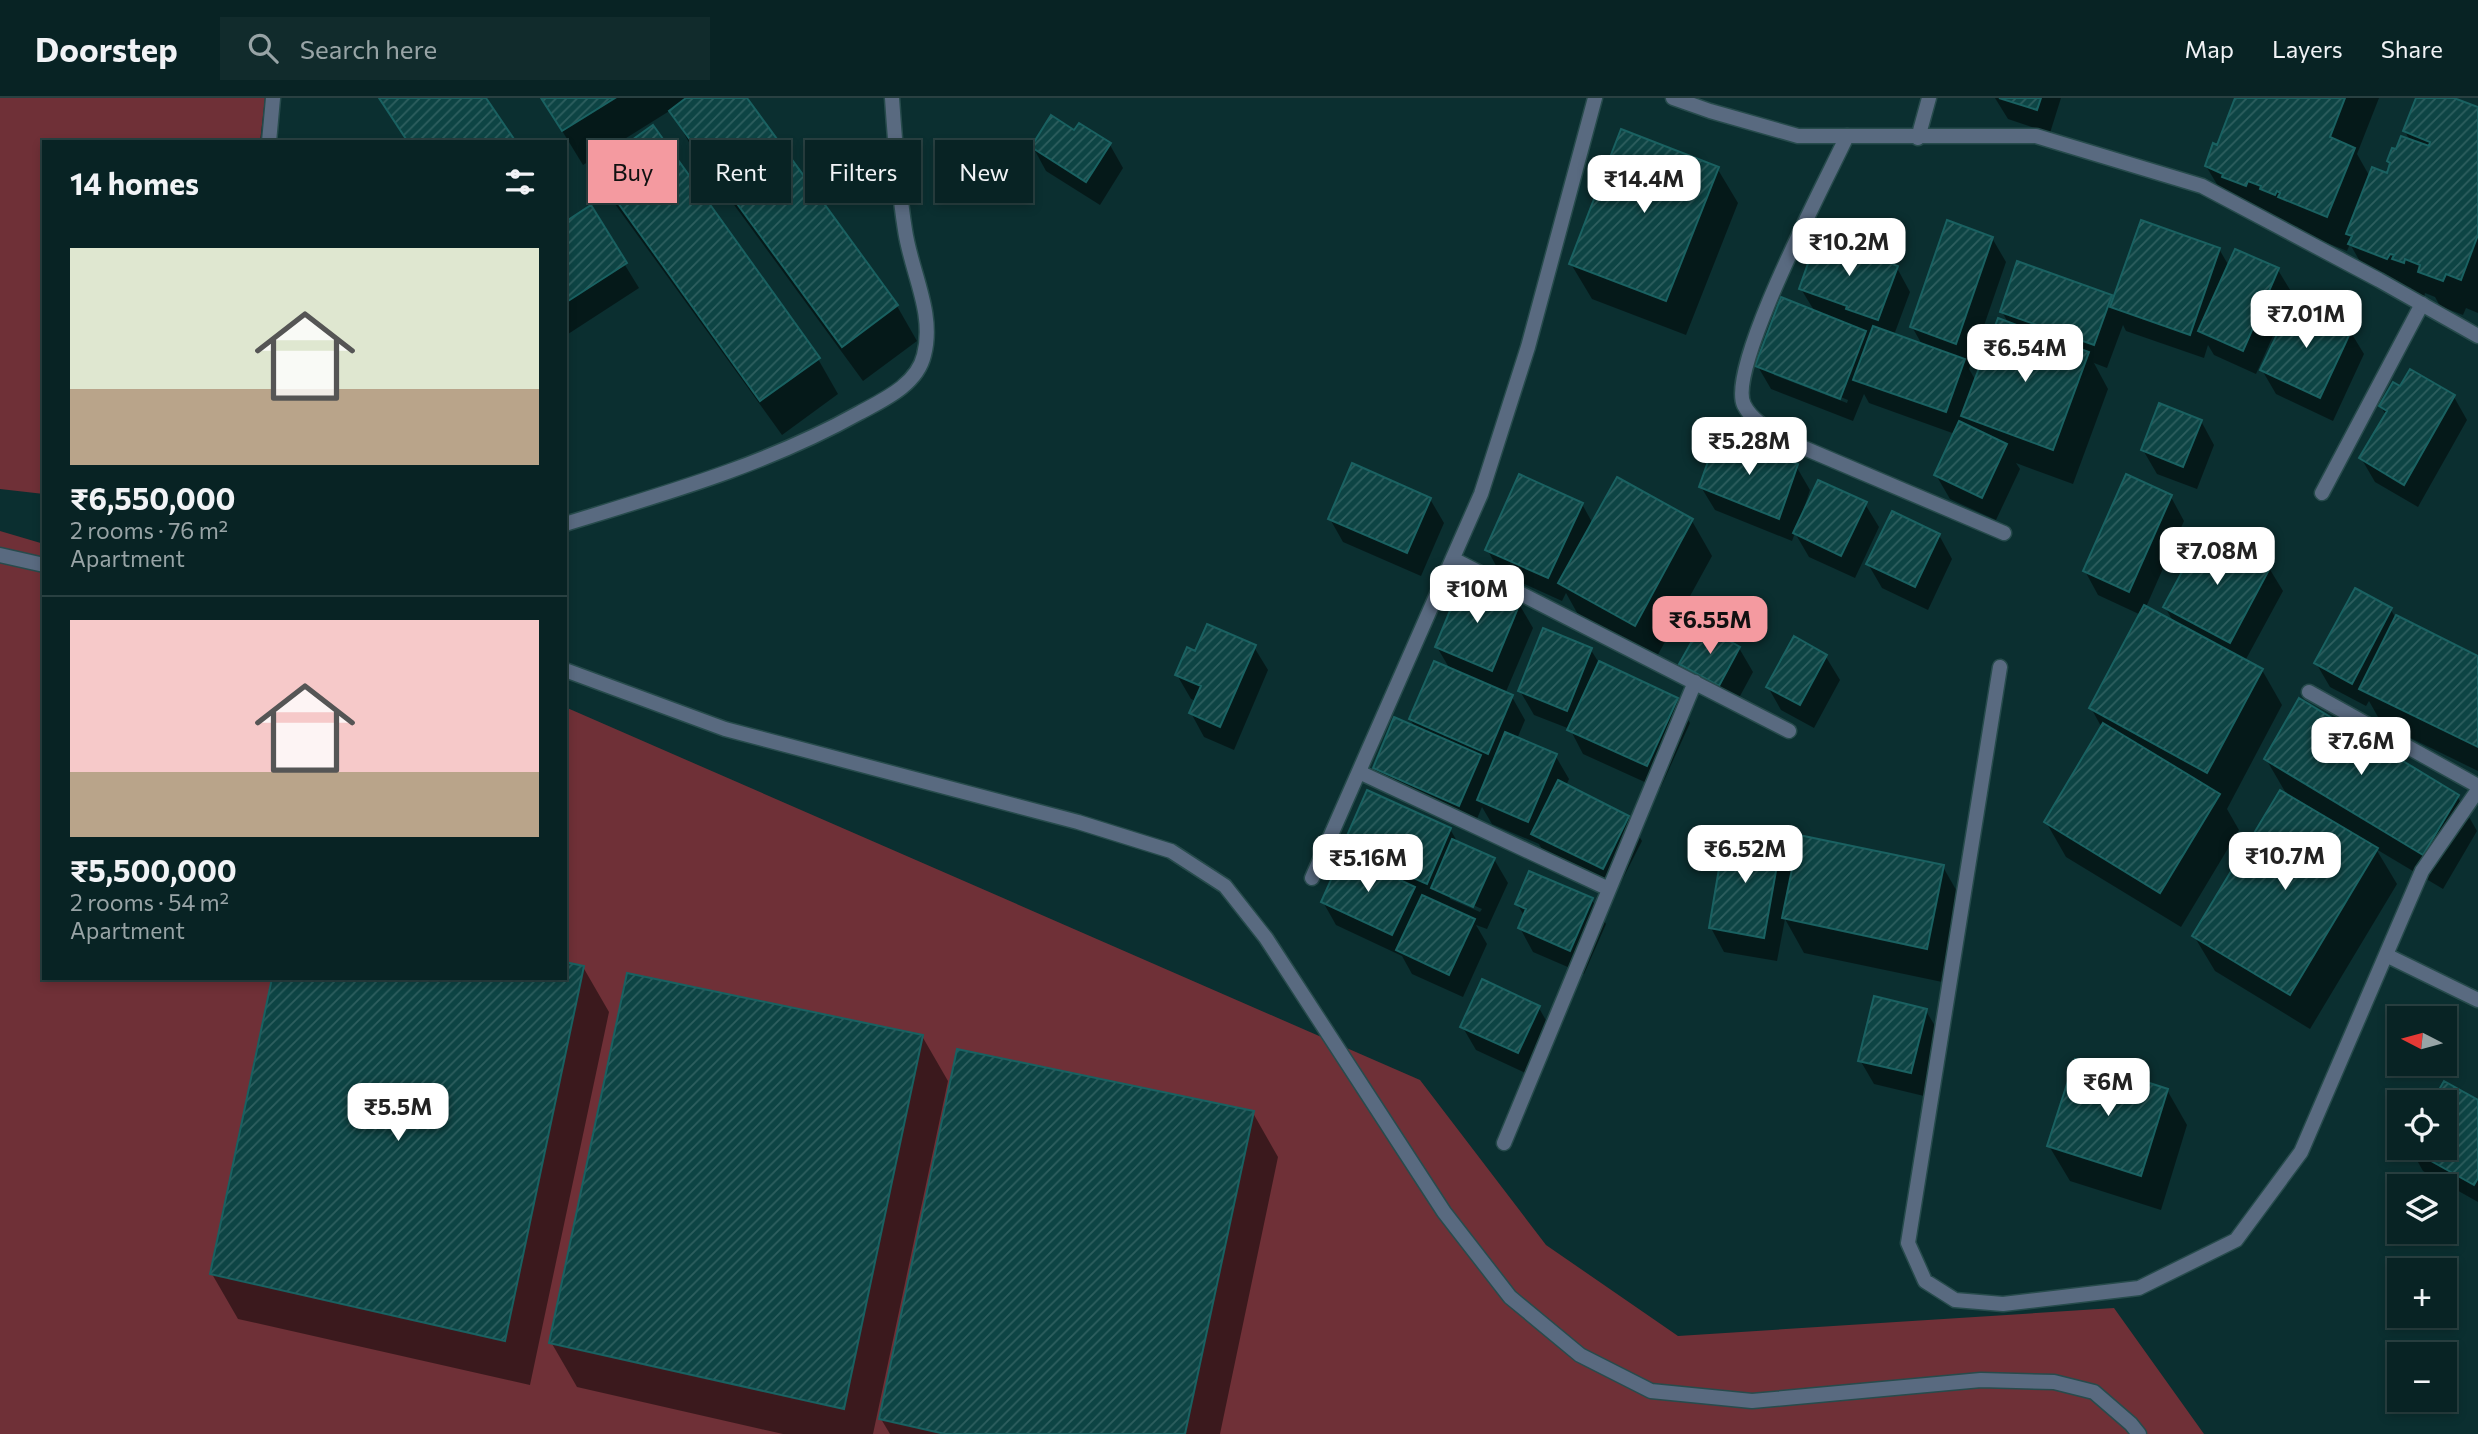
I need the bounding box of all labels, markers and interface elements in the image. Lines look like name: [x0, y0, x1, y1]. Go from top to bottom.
search box: [220, 17, 710, 80]
text: Doorstep: [35, 28, 178, 69]
icon: search: [244, 29, 282, 67]
text: Search here: [300, 33, 437, 64]
text: Map: [2185, 34, 2234, 63]
text: Layers: [2272, 34, 2343, 63]
text: Share: [2381, 34, 2443, 63]
chip: Buy: [588, 140, 677, 203]
chip: Rent: [691, 140, 791, 203]
chip: Filters: [805, 140, 921, 203]
chip: New: [935, 140, 1033, 203]
pin: ₹14.4M: [1587, 156, 1701, 215]
icon: filters: [501, 163, 539, 201]
text: 14 homes: [70, 164, 199, 201]
text: ₹14.4M: [1604, 164, 1684, 192]
pin: ₹10.2M: [1792, 218, 1906, 278]
text: ₹10.2M: [1809, 227, 1889, 255]
pin: ₹7.01M: [2249, 290, 2363, 350]
icon: home: [242, 293, 368, 419]
text: ₹7.01M: [2267, 299, 2345, 327]
pin: ₹6.54M: [1968, 324, 2082, 384]
text: ₹6.54M: [1983, 333, 2067, 361]
pin: ₹5.28M: [1692, 418, 1806, 477]
text: ₹5.28M: [1708, 426, 1790, 454]
text: ₹6,550,000: [70, 479, 236, 516]
text: 2 rooms · 76 m²: [70, 516, 228, 544]
pin: ₹7.08M: [2160, 528, 2274, 587]
text: ₹7.08M: [2176, 536, 2258, 564]
text: Apartment: [70, 544, 185, 572]
pin: ₹10M: [1436, 566, 1518, 625]
text: ₹10M: [1446, 574, 1508, 602]
pin: ₹6.55M: [1653, 596, 1767, 656]
text: ₹6.55M: [1668, 605, 1752, 633]
icon: home: [242, 665, 368, 791]
pin: ₹7.6M: [2312, 718, 2410, 777]
text: ₹7.6M: [2327, 726, 2395, 754]
pin: ₹6.52M: [1688, 826, 1802, 885]
pin: ₹10.7M: [2228, 832, 2342, 892]
pin: ₹5.16M: [1311, 834, 1425, 894]
text: ₹6.52M: [1704, 834, 1786, 862]
text: ₹10.7M: [2245, 841, 2325, 869]
text: ₹5.16M: [1329, 843, 1407, 871]
text: ₹5,500,000: [70, 851, 237, 888]
text: 2 rooms · 54 m²: [70, 888, 229, 916]
text: Apartment: [70, 916, 185, 944]
north arrow: [2387, 1006, 2457, 1076]
map controls: [2387, 1006, 2457, 1412]
pin: ₹6M: [2074, 1058, 2142, 1118]
text: ₹6M: [2083, 1067, 2133, 1095]
pin: ₹5.5M: [349, 1084, 447, 1143]
button: locate: [2387, 1090, 2457, 1160]
text: ₹5.5M: [364, 1092, 432, 1120]
button: layers: [2387, 1174, 2457, 1244]
button: +: [2387, 1258, 2457, 1328]
button: −: [2387, 1342, 2457, 1412]

